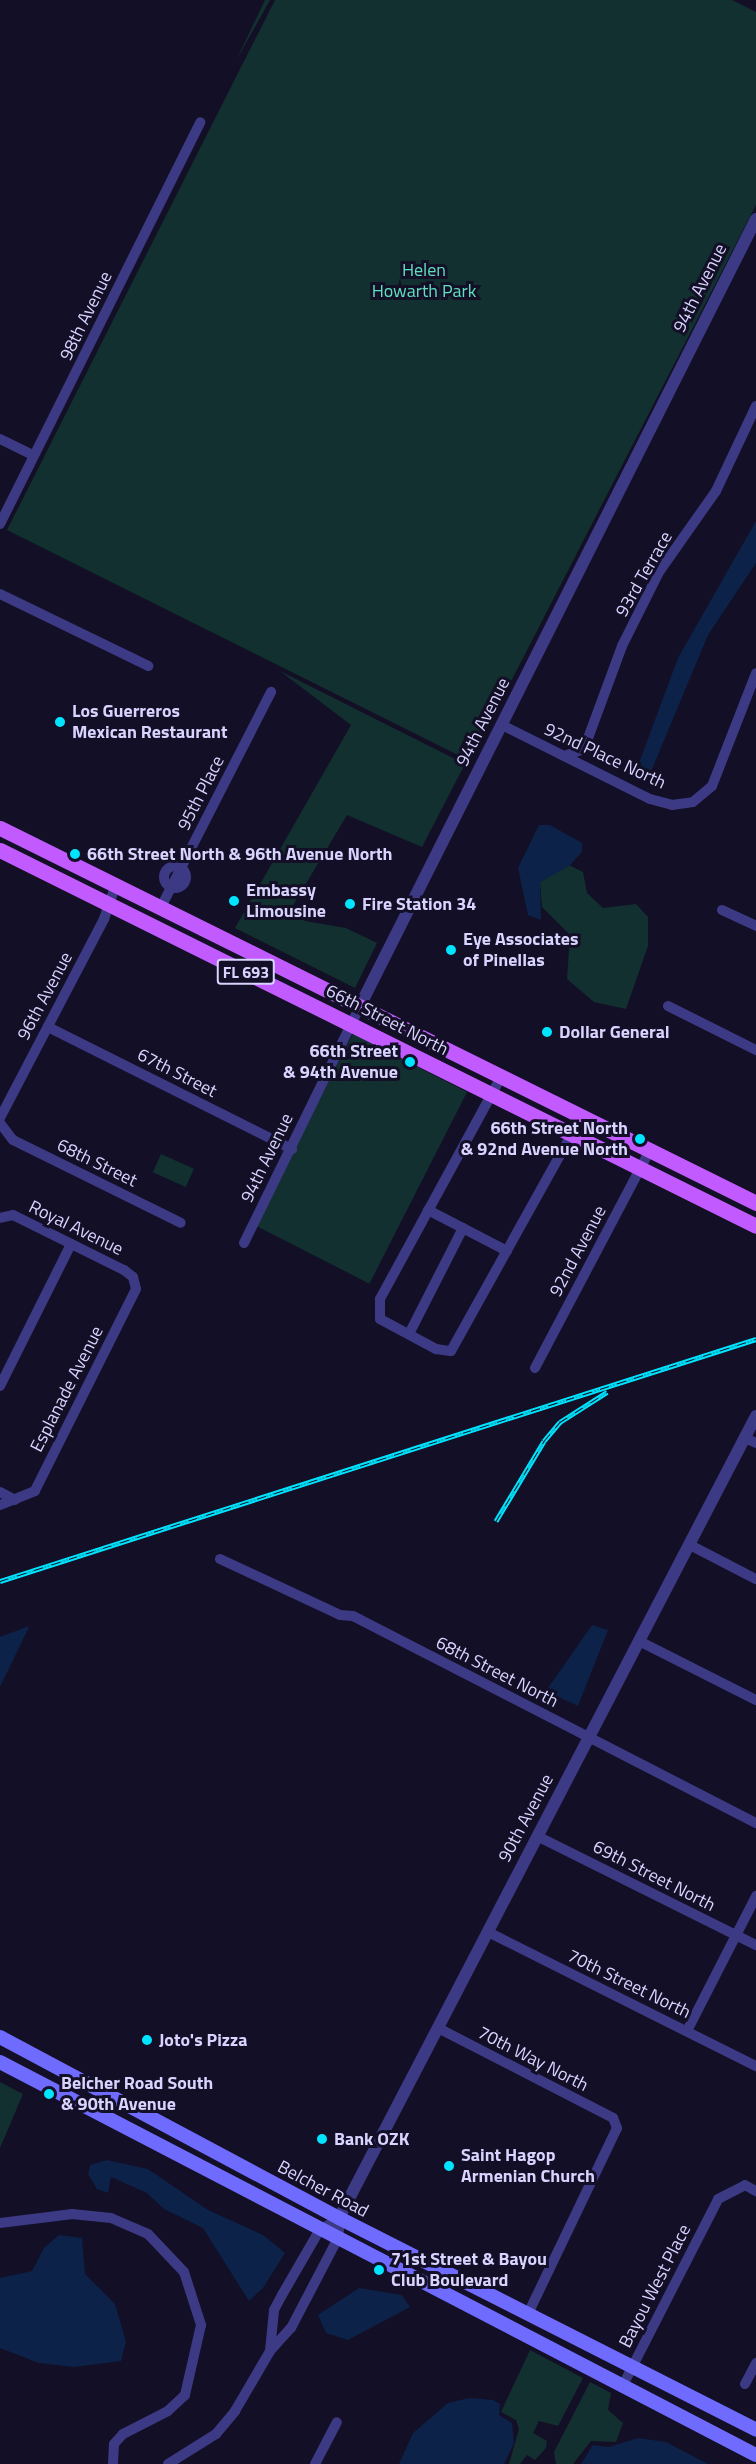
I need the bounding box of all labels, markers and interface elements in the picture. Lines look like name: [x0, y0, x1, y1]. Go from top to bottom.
street label: 94th Avenue: [668, 240, 732, 336]
park label: Helen Howarth Park: [372, 260, 476, 302]
street label: 98th Avenue: [55, 268, 117, 364]
street label: 93rd Terrace: [611, 528, 677, 620]
street label: 94th Avenue: [451, 674, 515, 770]
place label: Los Guerreros Mexican Restaurant: [72, 701, 228, 744]
marker: Los Guerreros Mexican Restaurant: [53, 715, 67, 729]
street label: 92nd Place North: [541, 718, 669, 794]
street label: 95th Place: [173, 752, 229, 834]
place label: 66th Street North & 96th Avenue North: [87, 843, 393, 865]
marker: 66th Street North & 96th Avenue North: [68, 847, 82, 861]
place label: Embassy Limousine: [246, 880, 326, 922]
place label: Fire Station 34: [362, 893, 476, 915]
marker: Embassy Limousine: [227, 894, 241, 908]
marker: Fire Station 34: [343, 897, 357, 911]
place label: Eye Associates of Pinellas: [463, 929, 578, 972]
marker: Eye Associates of Pinellas: [444, 943, 458, 957]
street label: 96th Avenue: [13, 948, 77, 1044]
road number: FL 693: [216, 959, 276, 985]
street label: 66th Street North: [322, 980, 452, 1060]
place label: Dollar General: [559, 1021, 670, 1043]
marker: Dollar General: [540, 1025, 554, 1039]
place label: 66th Street & 94th Avenue: [283, 1041, 398, 1084]
street label: 67th Street: [134, 1044, 220, 1102]
marker: 66th Street & 94th Avenue: [403, 1055, 417, 1069]
street label: 94th Avenue: [236, 1110, 298, 1206]
place label: 66th Street North & 92nd Avenue North: [461, 1118, 628, 1160]
marker: 66th Street North & 92nd Avenue North: [633, 1132, 647, 1146]
street label: 68th Street: [53, 1134, 141, 1192]
street label: Royal Avenue: [25, 1196, 127, 1260]
street label: 92nd Avenue: [545, 1202, 611, 1300]
street label: Esplanade Avenue: [26, 1322, 108, 1456]
street label: 68th Street North: [432, 1632, 562, 1712]
street label: 90th Avenue: [494, 1770, 558, 1866]
street label: 69th Street North: [589, 1836, 719, 1916]
street label: 70th Street North: [564, 1945, 694, 2023]
street label: 70th Way North: [474, 2022, 592, 2096]
place label: Joto's Pizza: [159, 2029, 247, 2051]
marker: Joto's Pizza: [140, 2033, 154, 2047]
place label: Belcher Road South & 90th Avenue: [61, 2073, 213, 2116]
marker: Belcher Road South & 90th Avenue: [42, 2087, 56, 2101]
place label: Bank OZK: [334, 2128, 409, 2150]
marker: Bank OZK: [315, 2132, 329, 2146]
place label: Saint Hagop Armenian Church: [461, 2145, 595, 2188]
street label: Belcher Road: [274, 2156, 372, 2222]
marker: Saint Hagop Armenian Church: [442, 2159, 456, 2173]
street label: Bayou West Place: [615, 2221, 695, 2351]
place label: 71st Street & Bayou Club Boulevard: [391, 2249, 547, 2292]
marker: 71st Street & Bayou Club Boulevard: [372, 2263, 386, 2277]

